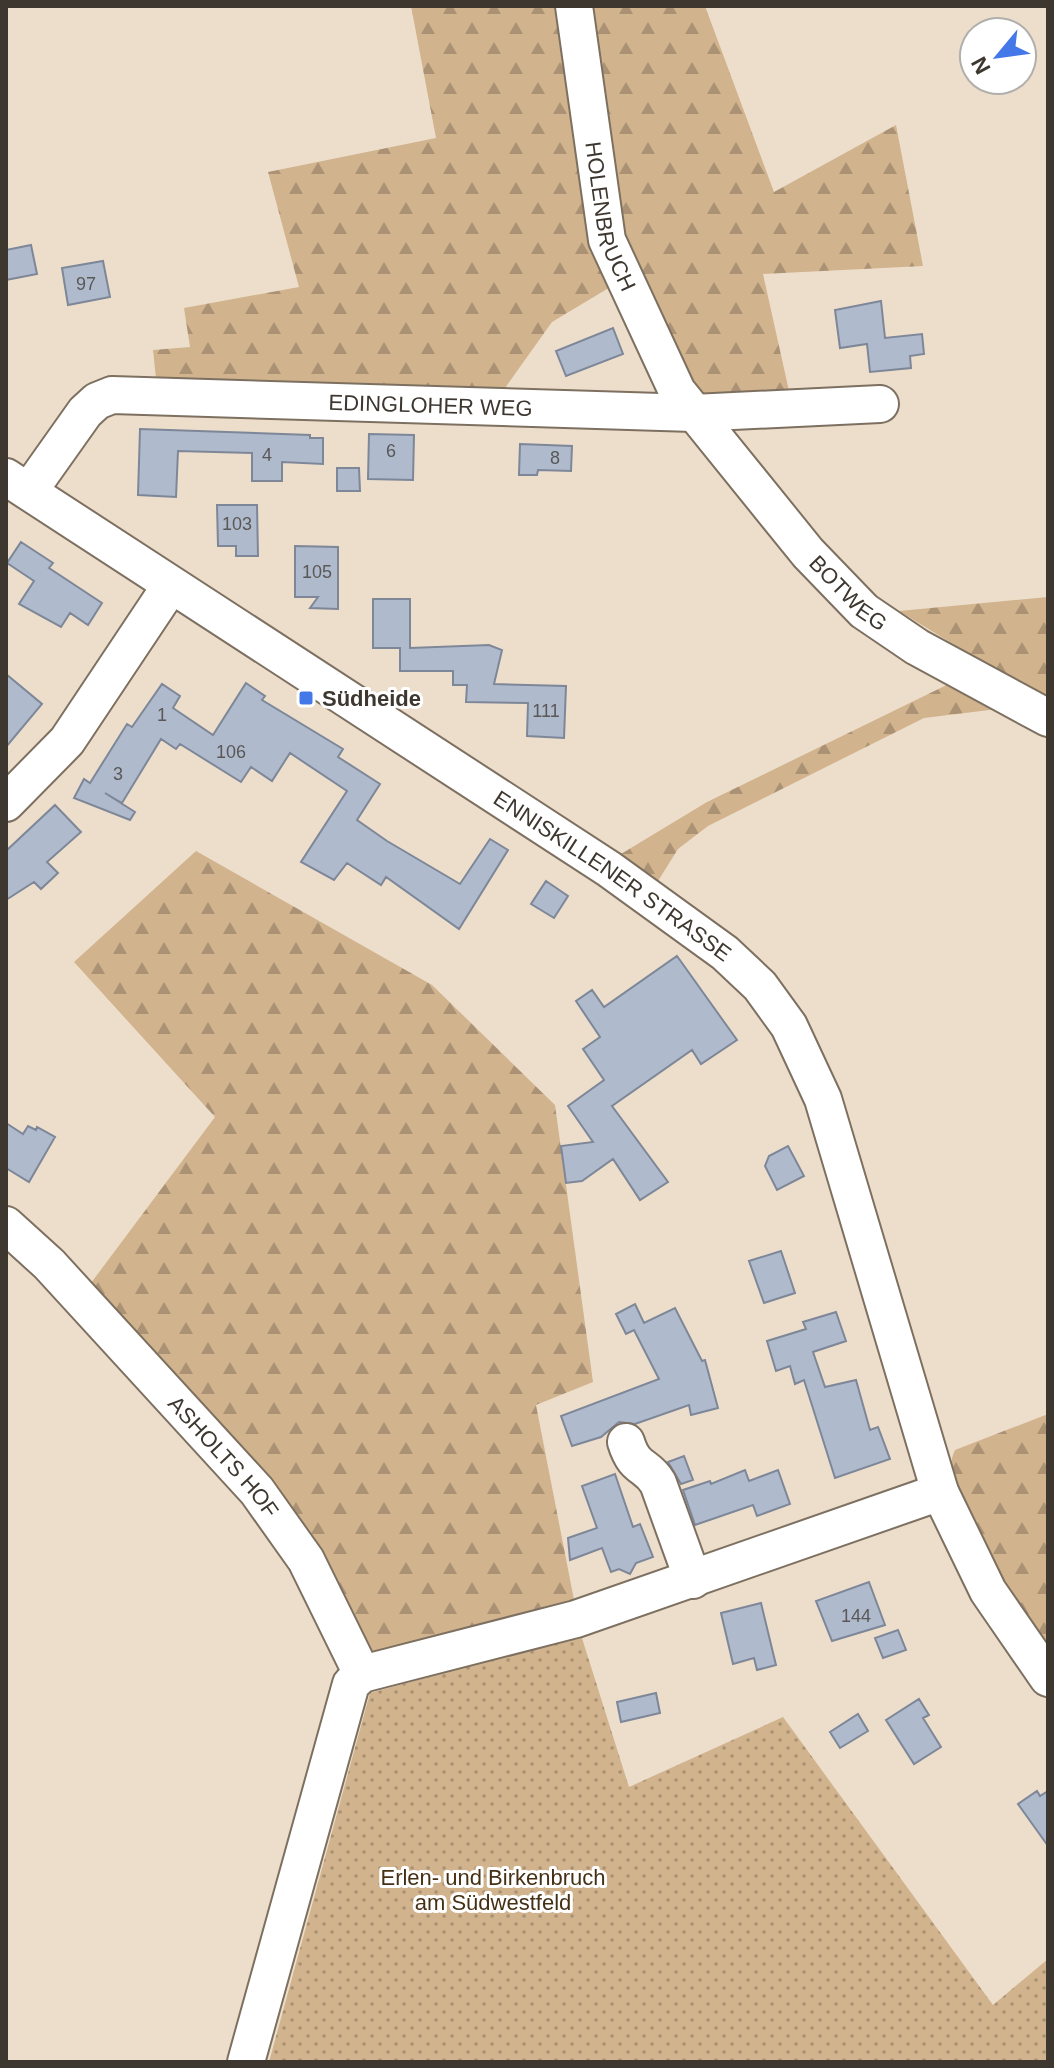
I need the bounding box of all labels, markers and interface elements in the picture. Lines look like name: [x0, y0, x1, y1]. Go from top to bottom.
north arrow: [958, 16, 1038, 96]
text: N: [966, 52, 996, 78]
street label: HOLENBRUCH: [581, 140, 641, 295]
house number: 97: [76, 274, 96, 294]
street label: EDINGLOHER WEG: [328, 389, 533, 421]
house number: 6: [386, 441, 396, 461]
house number: 4: [262, 445, 272, 465]
house number: 8: [550, 448, 560, 468]
house number: 103: [222, 514, 252, 534]
street label: BOTWEG: [805, 550, 892, 636]
house number: 105: [302, 562, 332, 582]
place label: Südheide: [322, 686, 421, 711]
marker: Südheide: [297, 689, 315, 707]
house number: 111: [532, 701, 560, 721]
house number: 1: [157, 705, 167, 725]
house number: 106: [216, 742, 246, 762]
house number: 3: [113, 764, 123, 784]
street label: ENNISKILLENER STRASSE: [489, 785, 736, 966]
street label: ASHOLTS HOF: [163, 1391, 284, 1522]
house number: 144: [841, 1606, 871, 1626]
park label: Erlen- und Birkenbruch am Südwestfeld: [380, 1865, 606, 1915]

